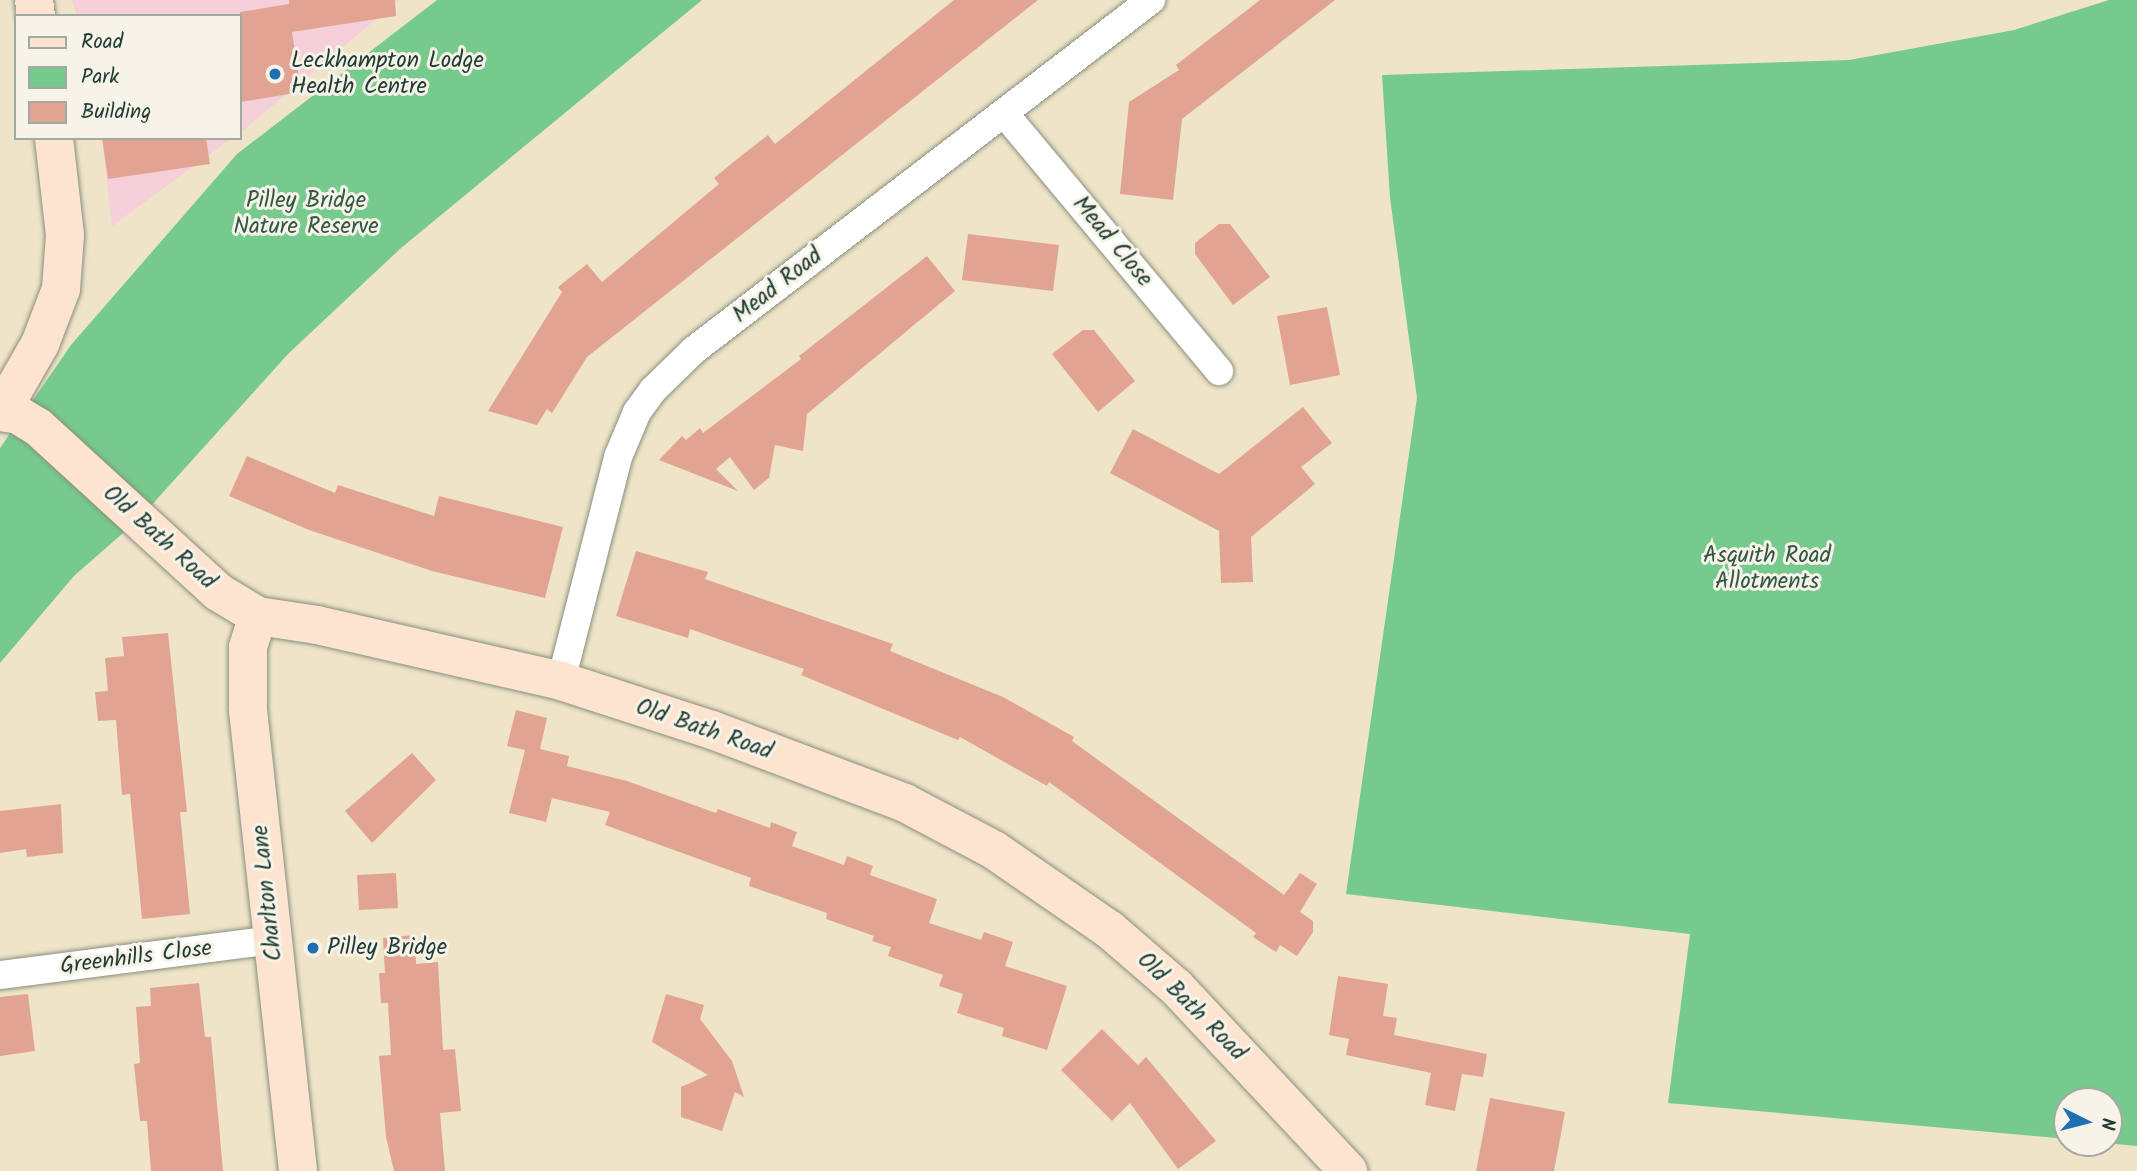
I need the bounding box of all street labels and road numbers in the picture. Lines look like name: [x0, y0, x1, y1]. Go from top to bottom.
street label: Mead Close: [1066, 191, 1158, 293]
street label: Mead Road: [728, 242, 828, 330]
street label: Old Bath Road: [97, 480, 221, 596]
street label: Old Bath Road: [632, 694, 776, 766]
street label: Charlton Lane: [247, 823, 289, 963]
street label: Greenhills Close: [59, 935, 213, 981]
street label: Old Bath Road: [1131, 947, 1251, 1067]

